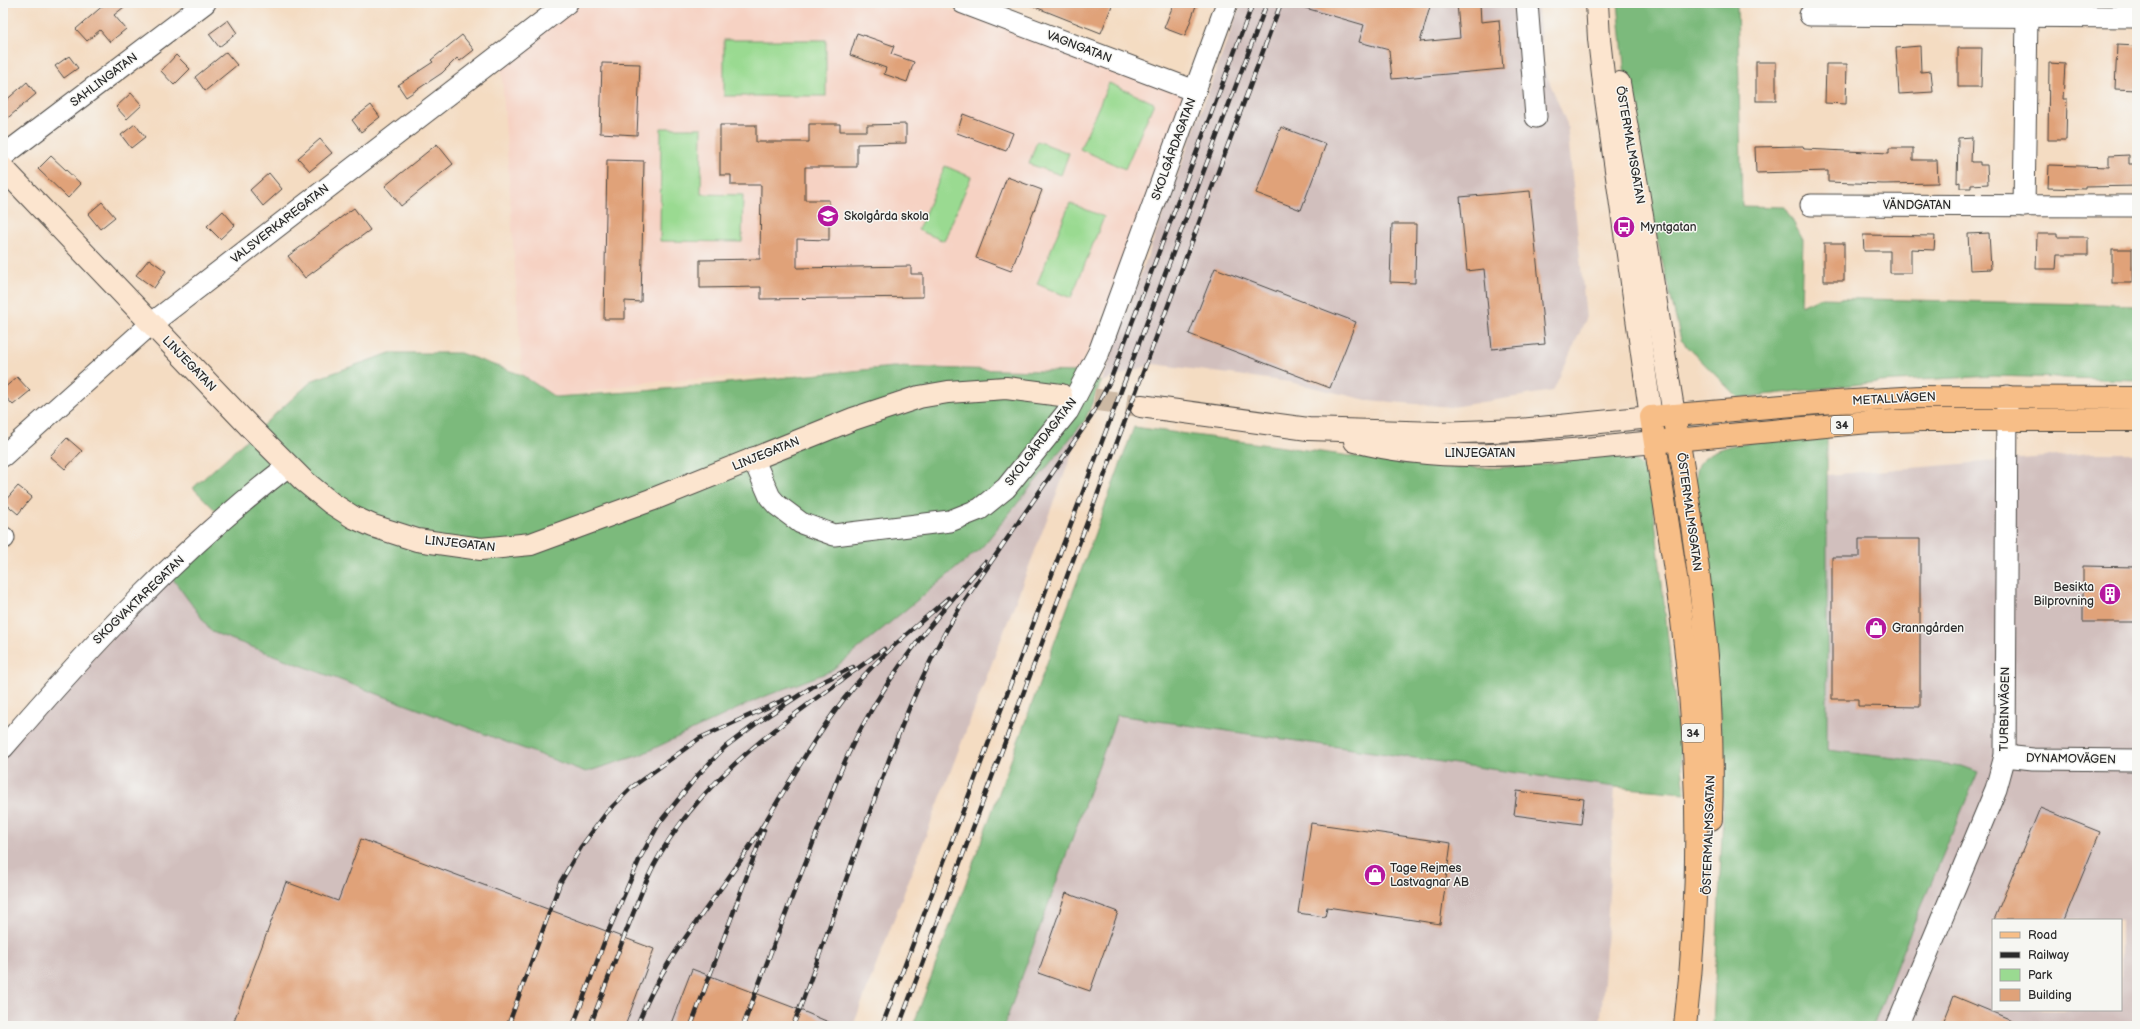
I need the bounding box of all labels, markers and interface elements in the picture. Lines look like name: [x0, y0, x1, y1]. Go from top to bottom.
street label: VAGNGATAN: [1044, 28, 1114, 66]
street label: SAHLINGATAN: [67, 50, 141, 110]
street label: ÖSTERMALMSGATAN: [1612, 85, 1649, 205]
street label: SKOLGÅRDAGATAN: [1148, 95, 1200, 202]
street label: VALSVERKAREGATAN: [228, 181, 332, 267]
street label: VÄNDGATAN: [1883, 197, 1951, 213]
school or university icon: Skolgårda skola: [815, 203, 841, 229]
place label: Skolgårda skola: [844, 209, 929, 224]
bus stop icon: Myntgatan: [1611, 214, 1637, 240]
place label: Myntgatan: [1640, 220, 1697, 235]
street label: LINJEGATAN: [159, 333, 219, 395]
street label: METALLVÄGEN: [1852, 388, 1936, 409]
street label: SKOLGÅRDAGATAN: [1001, 394, 1080, 489]
road number: 34: [1831, 416, 1853, 434]
street label: LINJEGATAN: [730, 434, 802, 474]
street label: LINJEGATAN: [1444, 446, 1516, 461]
street label: ÖSTERMALMSGATAN: [1673, 452, 1706, 572]
street label: LINJEGATAN: [424, 533, 496, 555]
street label: SKOGVAKTAREGATAN: [90, 552, 188, 648]
place label: Besikta Bilprovning: [2033, 580, 2094, 609]
building icon: Besikta Bilprovning: [2097, 581, 2123, 607]
shop icon: Granngården: [1863, 615, 1889, 641]
place label: Granngården: [1892, 621, 1964, 636]
street label: TURBINVÄGEN: [1996, 666, 2013, 752]
road number: 34: [1682, 724, 1704, 742]
street label: DYNAMOVÄGEN: [2026, 750, 2116, 767]
street label: ÖSTERMALMSGATAN: [1698, 775, 1719, 895]
place label: Tage Rejmes Lastvagnar AB: [1390, 861, 1469, 890]
shop icon: Tage Rejmes Lastvagnar AB: [1362, 862, 1388, 888]
legend: [1992, 919, 2122, 1011]
text: Road: [2028, 928, 2057, 943]
text: Railway: [2028, 948, 2070, 963]
text: Park: [2028, 968, 2052, 983]
text: Building: [2028, 988, 2072, 1003]

